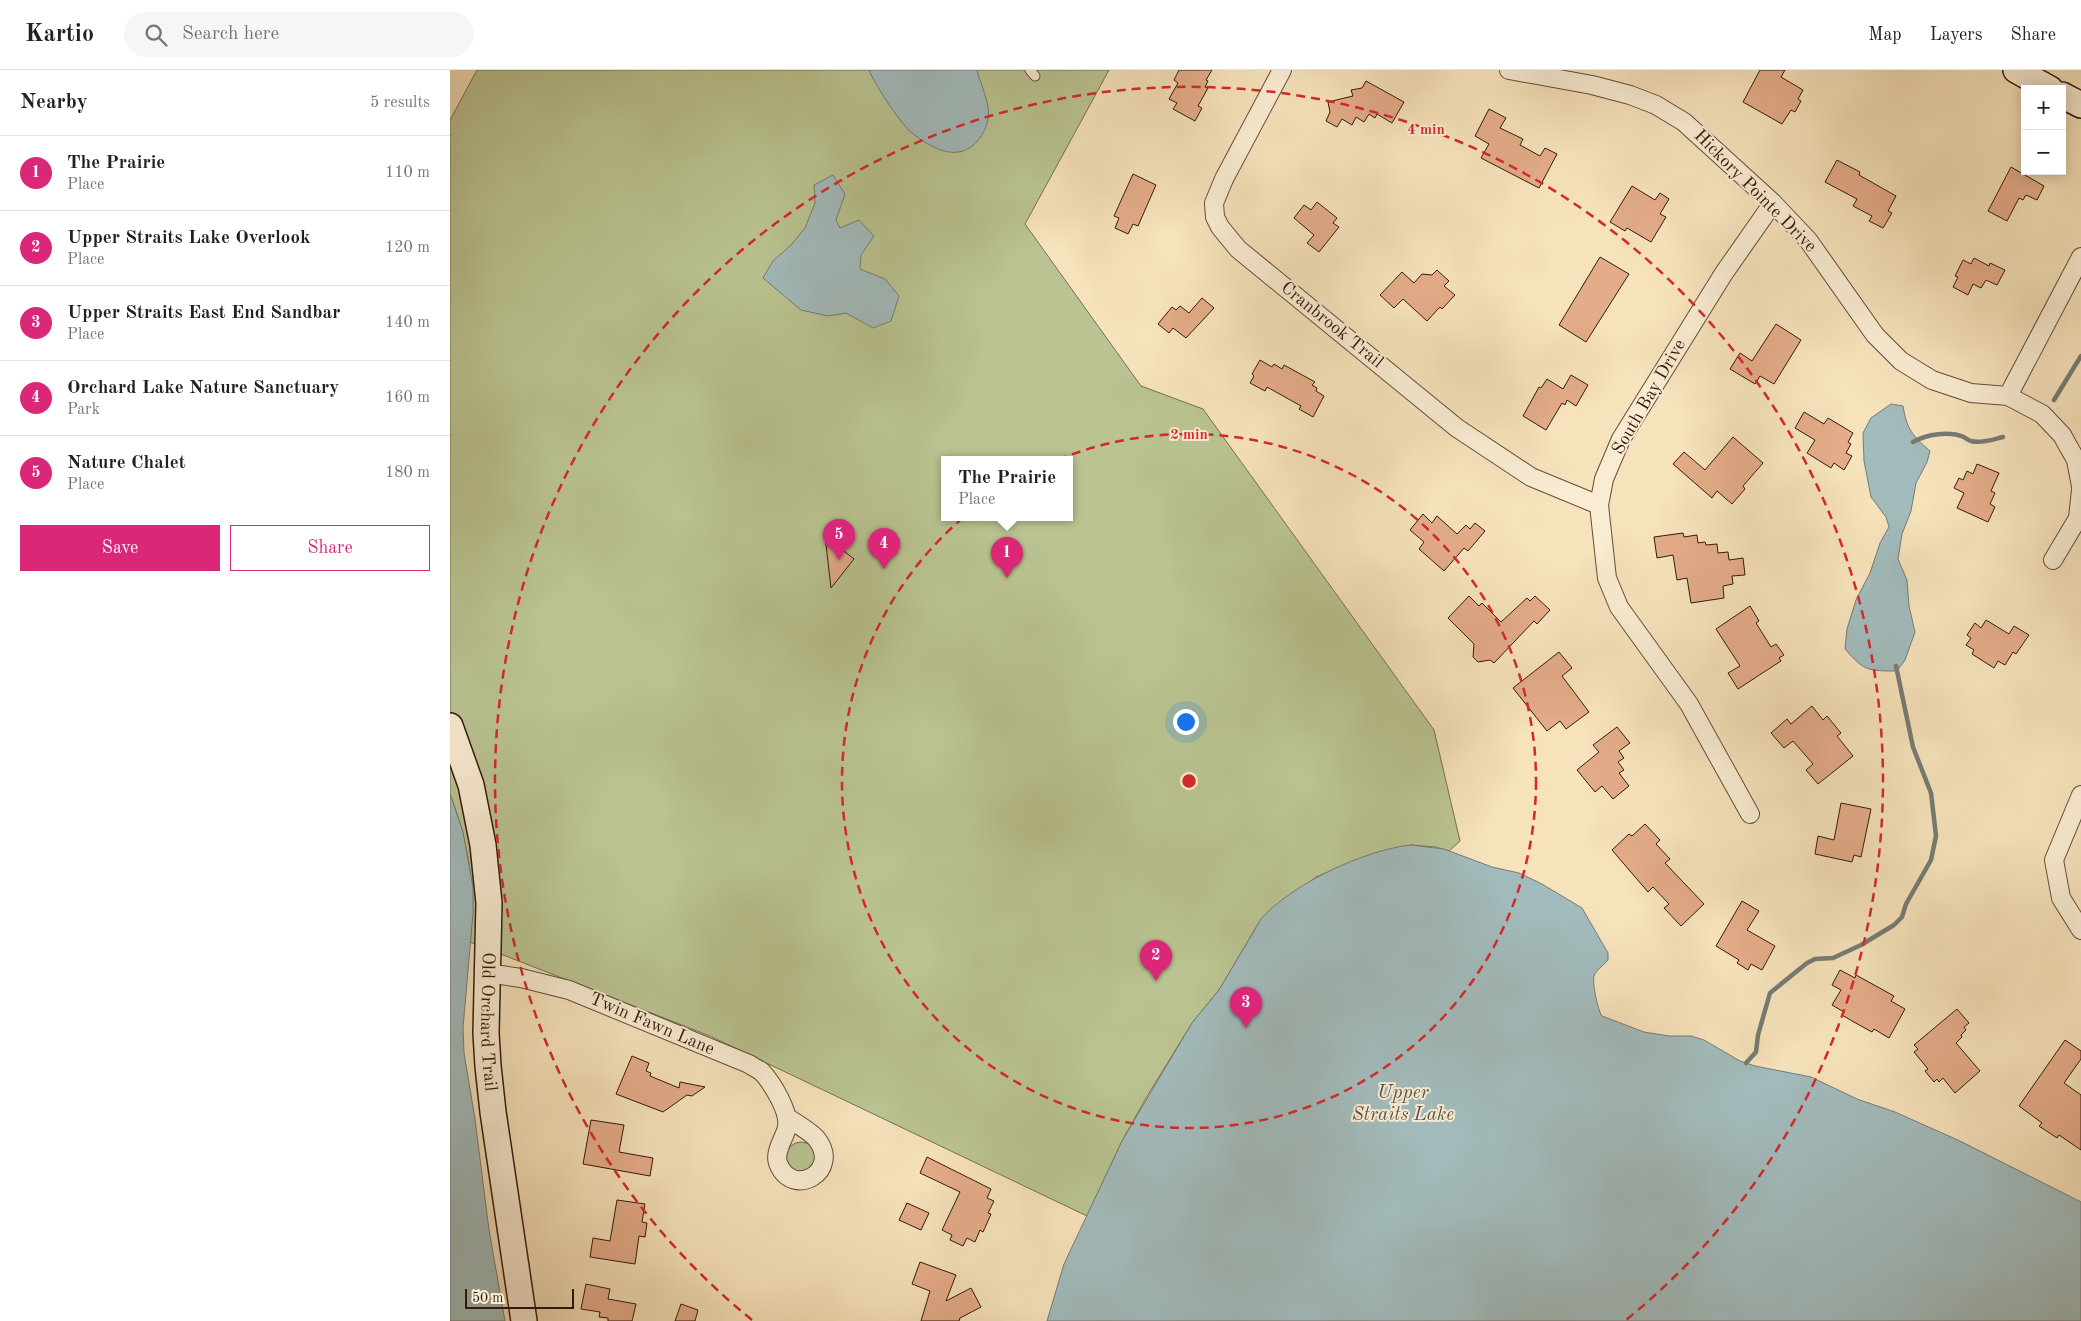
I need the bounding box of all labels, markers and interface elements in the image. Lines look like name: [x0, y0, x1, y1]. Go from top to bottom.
search box: [124, 12, 474, 57]
icon: search: [142, 21, 170, 49]
text: Kartio: [25, 23, 94, 47]
text: Search here: [182, 25, 279, 44]
text: Map: [1868, 26, 1902, 44]
text: Layers: [1930, 26, 1982, 44]
text: Share: [2010, 26, 2056, 44]
map controls: [2021, 85, 2066, 175]
button: +: [2021, 85, 2066, 130]
text: Nearby: [20, 92, 88, 113]
text: 5 results: [370, 95, 430, 111]
text: 4 min: [1407, 123, 1445, 138]
street label: Hickory Pointe Drive: [1690, 126, 1820, 256]
button: −: [2021, 130, 2066, 175]
text: The Prairie: [67, 154, 165, 173]
text: 1: [31, 165, 41, 181]
text: 110 m: [385, 165, 430, 181]
text: Place: [67, 177, 104, 193]
text: Upper Straits Lake Overlook: [67, 229, 311, 248]
text: 2: [31, 240, 41, 256]
text: 120 m: [385, 240, 430, 256]
text: Place: [67, 252, 104, 268]
street label: Cranbrook Trail: [1277, 278, 1387, 372]
text: Upper Straits East End Sandbar: [67, 304, 340, 323]
text: 3: [31, 315, 41, 331]
text: 140 m: [385, 315, 430, 331]
text: Place: [67, 327, 104, 343]
street label: South Bay Drive: [1609, 336, 1689, 458]
text: Orchard Lake Nature Sanctuary: [67, 379, 339, 398]
text: 4: [31, 390, 41, 406]
text: 160 m: [385, 390, 430, 406]
text: Park: [67, 402, 100, 418]
text: 2 min: [1170, 428, 1208, 443]
text: Nature Chalet: [67, 454, 186, 473]
popup: [941, 456, 1073, 521]
text: 5: [31, 465, 41, 481]
text: 180 m: [385, 465, 430, 481]
text: The Prairie: [958, 469, 1056, 488]
text: Place: [67, 477, 104, 493]
text: Place: [958, 492, 995, 508]
pin: 5: [823, 519, 855, 560]
button: Save: [20, 525, 220, 571]
button: Share: [230, 525, 430, 571]
pin: 4: [868, 528, 900, 569]
pin: 1: [991, 537, 1023, 578]
your location: [1173, 709, 1199, 735]
centre of rings: [1180, 772, 1198, 790]
pin: 2: [1140, 940, 1172, 981]
street label: Old Orchard Trail: [477, 952, 500, 1092]
pin: 3: [1230, 987, 1262, 1028]
street label: Twin Fawn Lane: [587, 990, 717, 1058]
water label: Upper Straits Lake: [1352, 1084, 1454, 1125]
scale bar: [465, 1286, 574, 1309]
text: 50 m: [472, 1291, 503, 1305]

